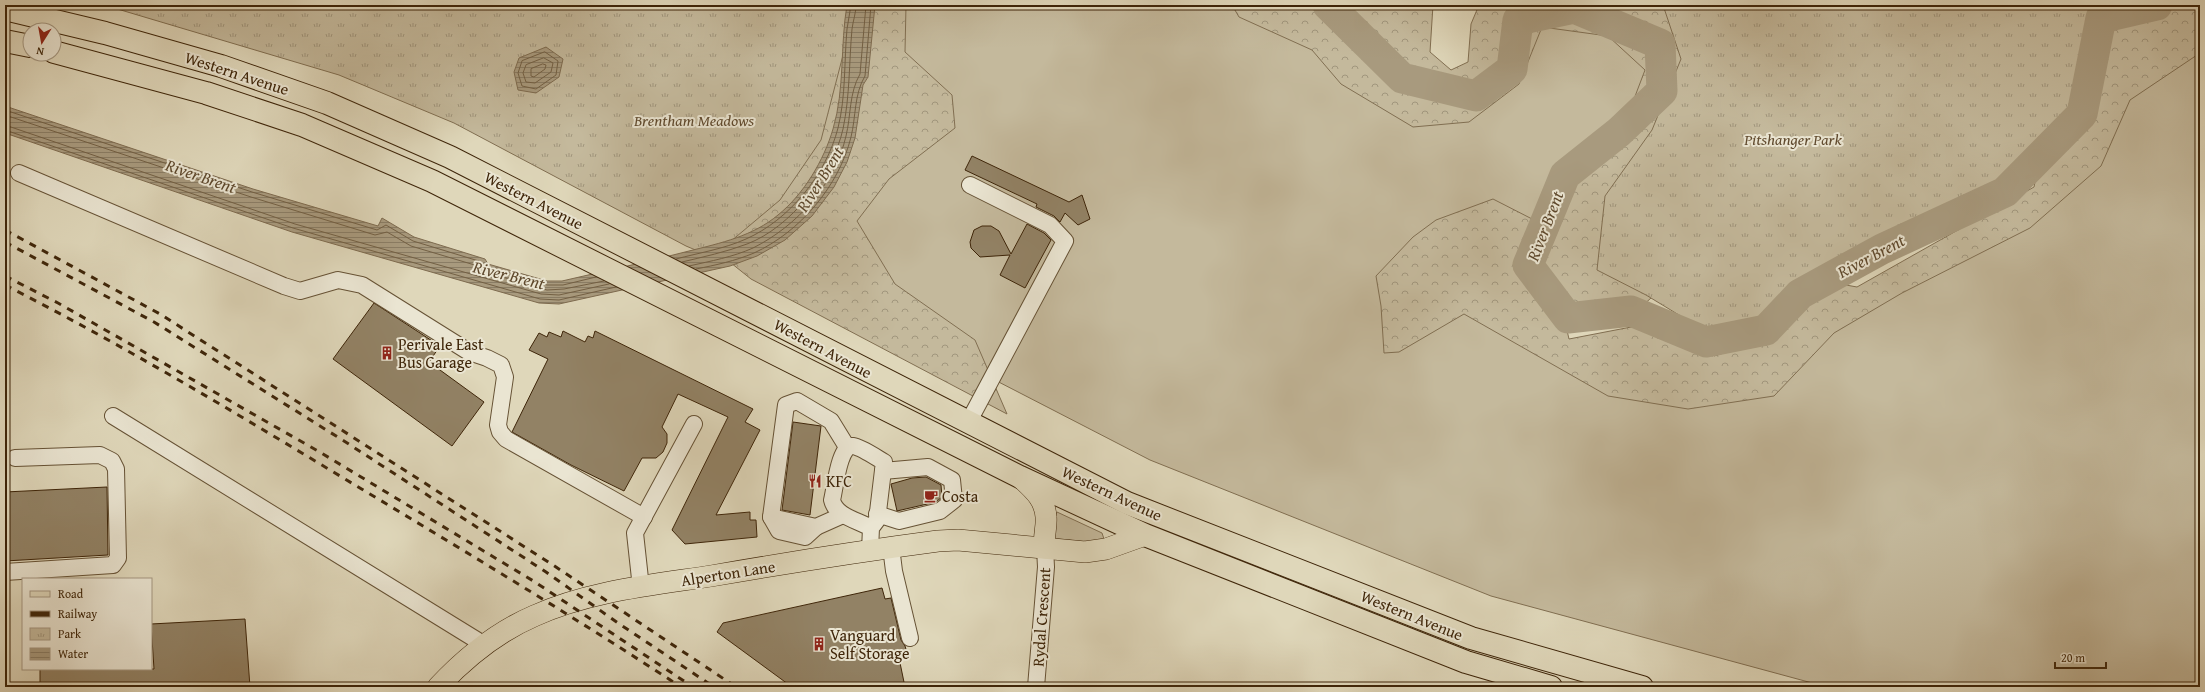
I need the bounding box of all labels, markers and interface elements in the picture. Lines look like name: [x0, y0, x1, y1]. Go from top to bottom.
north arrow: [22, 22, 62, 62]
text: N: [34, 43, 45, 60]
street label: Western Avenue: [182, 45, 292, 101]
park label: Brentham Meadows: [633, 108, 754, 132]
park label: Pitshanger Park: [1743, 127, 1842, 151]
water label: River Brent: [789, 141, 850, 217]
water label: River Brent: [162, 151, 240, 199]
street label: Western Avenue: [480, 165, 588, 235]
water label: River Brent: [1519, 187, 1570, 265]
water label: River Brent: [1832, 227, 1909, 284]
water label: River Brent: [470, 253, 548, 296]
street label: Western Avenue: [770, 312, 876, 384]
place label: Perivale East Bus Garage: [398, 332, 484, 374]
building icon: Perivale East Bus Garage: [379, 345, 395, 361]
street label: Western Avenue: [1058, 459, 1166, 527]
place label: KFC: [826, 469, 852, 493]
restaurant icon: KFC: [807, 473, 823, 489]
place label: Costa: [942, 484, 979, 508]
cafe icon: Costa: [923, 488, 939, 504]
street label: Alperton Lane: [679, 554, 777, 592]
street label: Rydal Crescent: [1026, 566, 1056, 667]
legend: [22, 578, 152, 670]
street label: Western Avenue: [1357, 584, 1467, 646]
text: Road: [58, 585, 84, 602]
text: Railway: [58, 605, 97, 622]
place label: Vanguard Self Storage: [830, 623, 910, 665]
text: Park: [58, 625, 82, 642]
building icon: Vanguard Self Storage: [811, 636, 827, 652]
scale bar: [2055, 644, 2106, 670]
text: Water: [58, 645, 88, 662]
text: 20 m: [2061, 649, 2085, 666]

